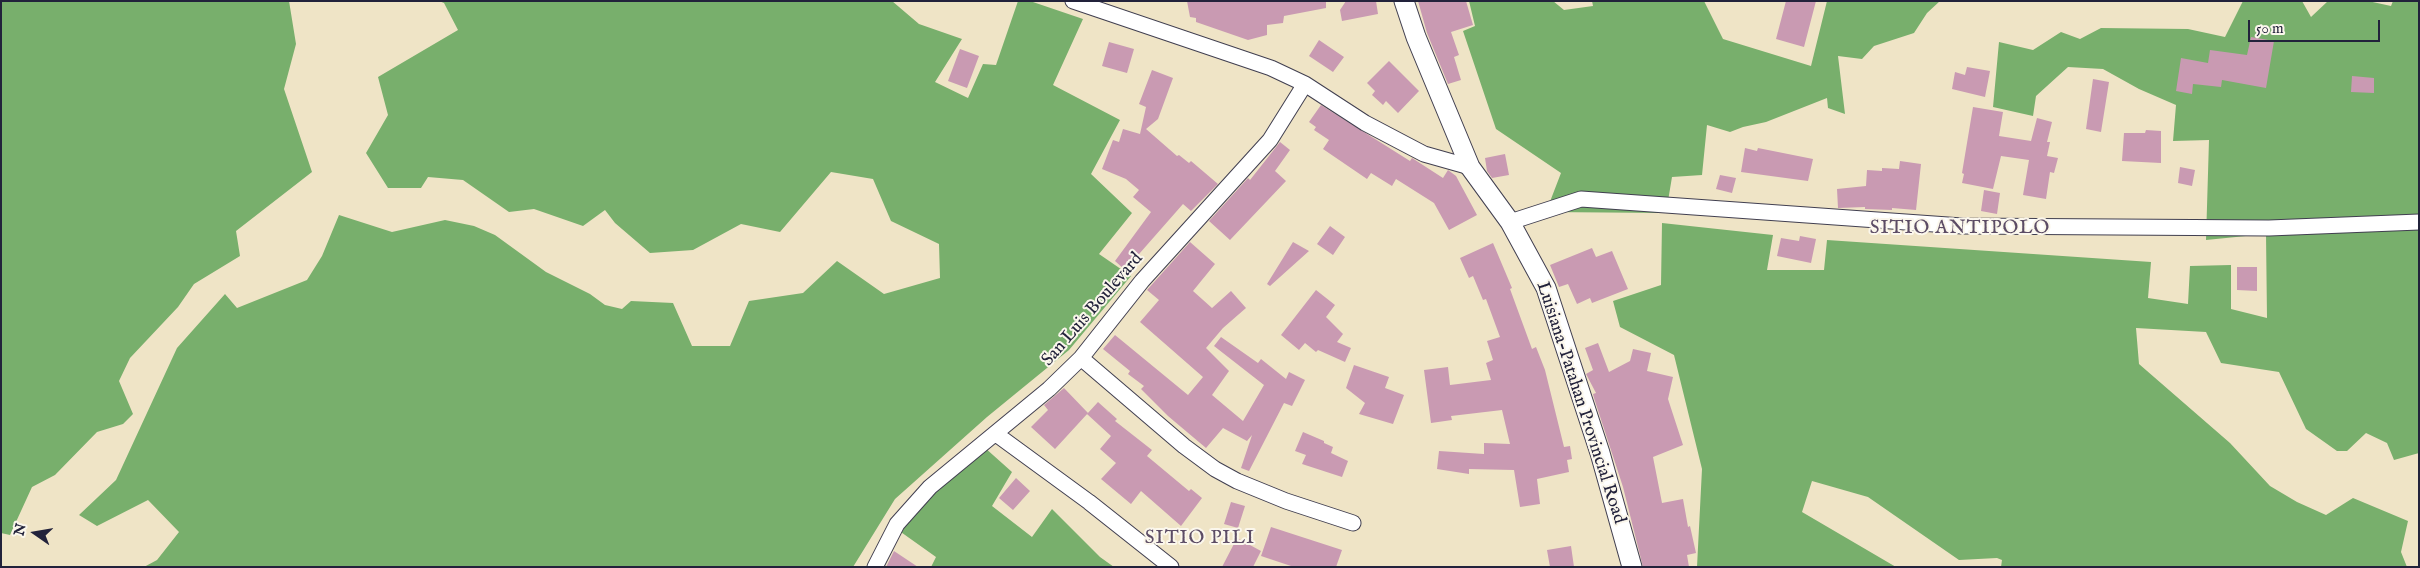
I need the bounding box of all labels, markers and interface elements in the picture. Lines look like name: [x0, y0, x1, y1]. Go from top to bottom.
scale bar: [2250, 10, 2382, 42]
text: 50 m: [2256, 19, 2284, 38]
district label: SITIO ANTIPOLO: [1868, 218, 2052, 240]
street label: San Luis Boulevard: [1038, 249, 1148, 371]
street label: Luisiana-Patahan Provincial Road: [1531, 279, 1629, 527]
north arrow: [10, 508, 60, 558]
text: N: [10, 522, 31, 538]
district label: SITIO PILI: [1144, 528, 1256, 550]

